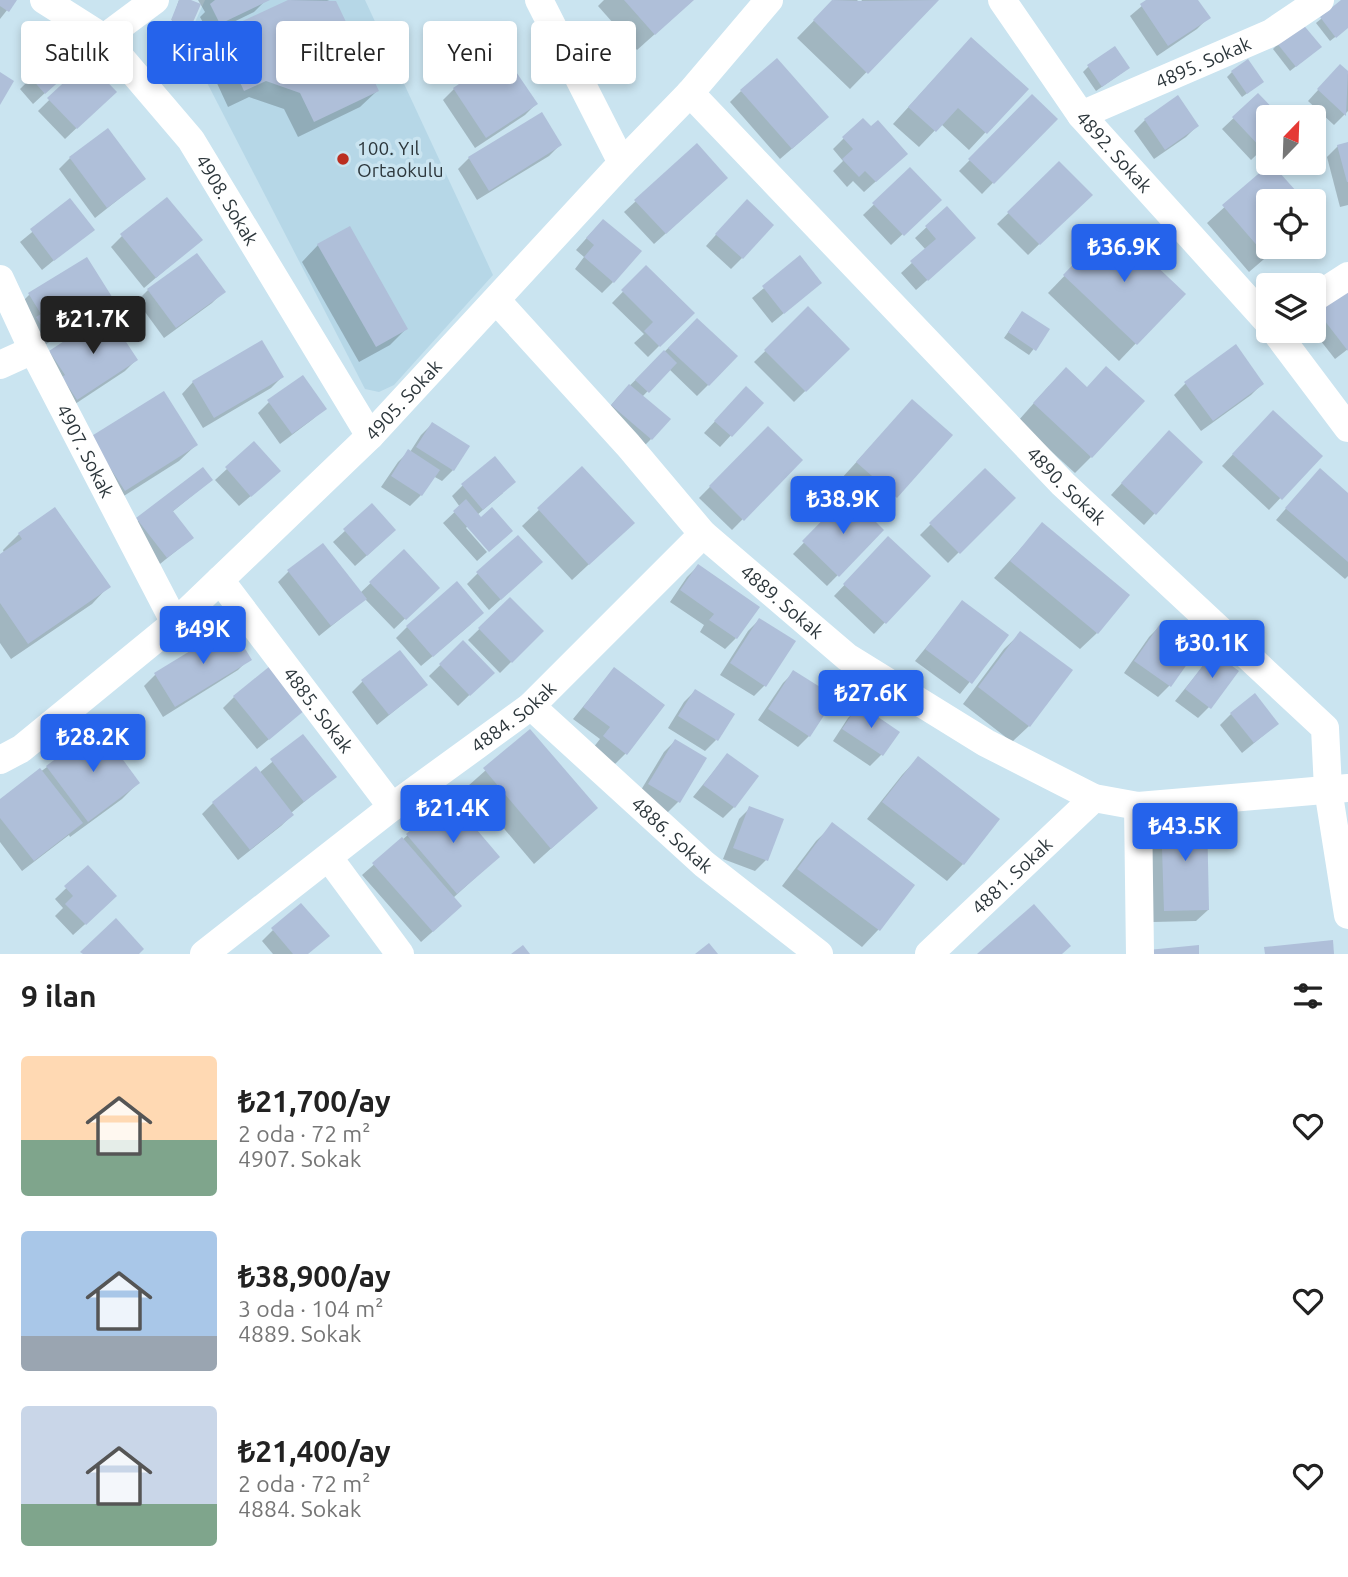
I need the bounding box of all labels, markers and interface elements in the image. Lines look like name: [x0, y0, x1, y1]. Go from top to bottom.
chip: Satılık: [21, 21, 133, 84]
chip: Kiralık: [147, 21, 262, 84]
chip: Filtreler: [276, 21, 409, 84]
chip: Yeni: [423, 21, 517, 84]
chip: Daire: [531, 21, 636, 84]
street label: 4895. Sokak: [1152, 32, 1255, 93]
north arrow: [1256, 105, 1326, 175]
map controls: [1256, 105, 1326, 343]
street label: 4892. Sokak: [1072, 107, 1157, 197]
place label: 100. Yıl Ortaokulu: [357, 137, 444, 181]
street label: 4908. Sokak: [191, 151, 263, 249]
marker: 100. Yıl Ortaokulu: [335, 151, 351, 167]
button: locate: [1256, 189, 1326, 259]
pin: ₺36.9K: [1067, 224, 1181, 284]
text: ₺36.9K: [1087, 234, 1161, 259]
button: layers: [1256, 273, 1326, 343]
pin: ₺21.7K: [36, 296, 150, 356]
text: ₺21.7K: [56, 306, 130, 331]
street label: 4905. Sokak: [361, 355, 446, 445]
street label: 4907. Sokak: [52, 401, 119, 502]
street label: 4890. Sokak: [1022, 442, 1111, 530]
pin: ₺38.9K: [786, 476, 900, 536]
text: ₺38.9K: [806, 486, 880, 511]
street label: 4889. Sokak: [736, 560, 828, 643]
pin: ₺49K: [162, 606, 244, 666]
text: ₺49K: [176, 616, 230, 641]
pin: ₺30.1K: [1155, 620, 1269, 680]
text: ₺30.1K: [1175, 630, 1249, 655]
street label: 4885. Sokak: [279, 663, 358, 758]
pin: ₺27.6K: [814, 670, 928, 730]
street label: 4884. Sokak: [467, 676, 561, 757]
text: ₺27.6K: [834, 680, 908, 705]
pin: ₺28.2K: [36, 714, 150, 774]
text: ₺28.2K: [56, 724, 130, 749]
pin: ₺21.4K: [396, 786, 510, 845]
street label: 4886. Sokak: [627, 792, 717, 878]
text: ₺21.4K: [416, 795, 490, 820]
pin: ₺43.5K: [1128, 804, 1242, 863]
text: ₺43.5K: [1148, 813, 1222, 838]
street label: 4881. Sokak: [967, 832, 1057, 919]
icon: filters: [1289, 977, 1327, 1015]
text: 9 ilan: [21, 979, 97, 1013]
icon: home: [77, 1084, 161, 1168]
text: ₺21,700/ay: [238, 1084, 391, 1118]
icon: heart: [1289, 1107, 1327, 1145]
text: 2 oda · 72 m²: [238, 1121, 370, 1146]
text: 4907. Sokak: [238, 1146, 361, 1171]
icon: home: [77, 1259, 161, 1343]
text: ₺38,900/ay: [238, 1259, 391, 1293]
icon: heart: [1289, 1282, 1327, 1320]
text: 3 oda · 104 m²: [238, 1296, 383, 1321]
text: 4889. Sokak: [238, 1321, 361, 1346]
icon: home: [77, 1434, 161, 1518]
text: ₺21,400/ay: [238, 1434, 391, 1468]
icon: heart: [1289, 1457, 1327, 1495]
text: 2 oda · 72 m²: [238, 1471, 370, 1496]
text: 4884. Sokak: [238, 1496, 361, 1521]

